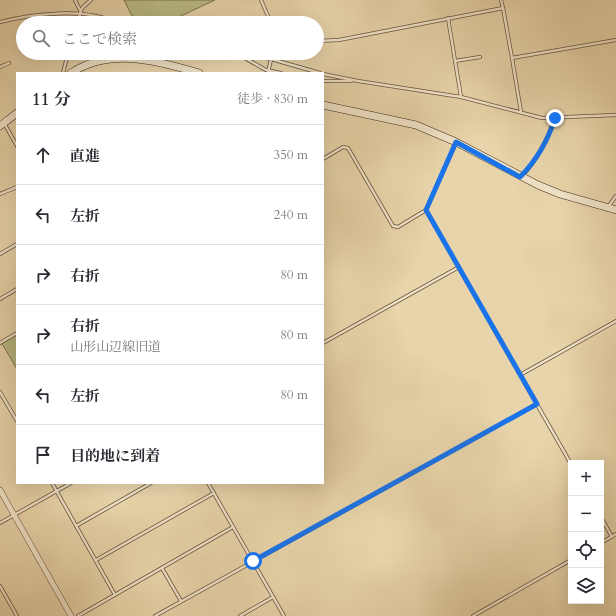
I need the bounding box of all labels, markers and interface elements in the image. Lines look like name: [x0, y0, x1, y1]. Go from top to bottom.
search box: [16, 16, 324, 60]
icon: search: [30, 27, 52, 49]
text: ここで検索: [62, 29, 137, 49]
text: 11 分: [32, 88, 71, 111]
text: 徒歩 · 830 m: [237, 90, 308, 108]
route end: [546, 109, 564, 127]
icon: ahead: [32, 144, 54, 166]
text: 直進: [70, 146, 100, 166]
text: 350 m: [274, 146, 308, 164]
icon: left: [32, 204, 54, 226]
text: 左折: [70, 206, 100, 226]
text: 240 m: [274, 206, 308, 224]
icon: right: [32, 264, 54, 286]
text: 右折: [70, 266, 100, 286]
text: 80 m: [280, 266, 308, 284]
text: 右折: [70, 316, 100, 336]
icon: right: [32, 324, 54, 346]
text: 80 m: [280, 326, 308, 344]
text: 山形山辺線旧道: [70, 338, 161, 356]
icon: left: [32, 384, 54, 406]
text: 左折: [70, 386, 100, 406]
text: 80 m: [280, 386, 308, 404]
icon: arrive: [32, 444, 54, 466]
text: 目的地に到着: [70, 446, 160, 466]
map controls: [568, 460, 604, 604]
button: +: [568, 460, 604, 496]
button: −: [568, 496, 604, 532]
button: locate: [568, 532, 604, 568]
route start: [244, 552, 262, 570]
button: layers: [568, 568, 604, 604]

